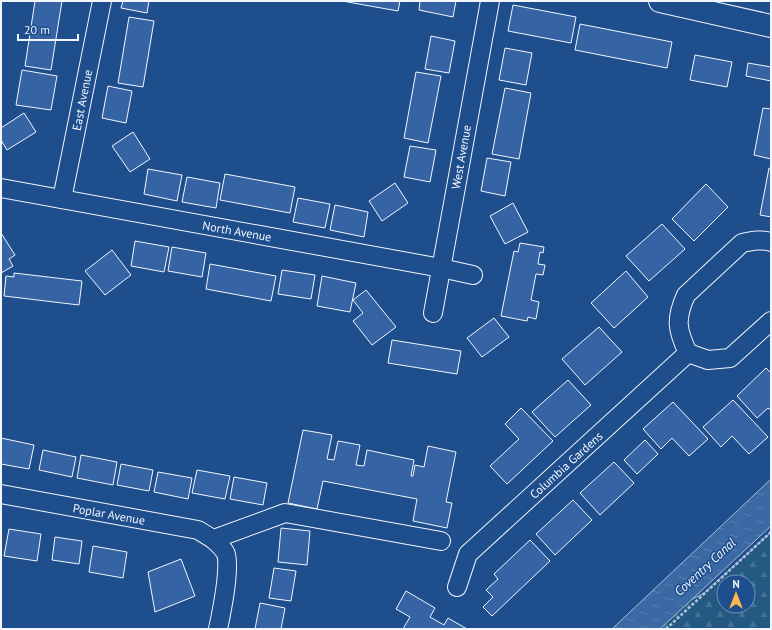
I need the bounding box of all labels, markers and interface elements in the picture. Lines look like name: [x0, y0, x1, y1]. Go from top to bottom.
scale bar: [18, 16, 78, 42]
text: 20 m: [24, 22, 50, 37]
street label: East Avenue: [69, 68, 95, 132]
street label: West Avenue: [448, 124, 474, 190]
street label: North Avenue: [201, 218, 273, 244]
street label: Columbia Gardens: [526, 428, 606, 502]
street label: Poplar Avenue: [72, 500, 146, 528]
water label: Coventry Canal: [671, 534, 740, 600]
north arrow: [716, 574, 756, 614]
text: N: [732, 577, 740, 591]

